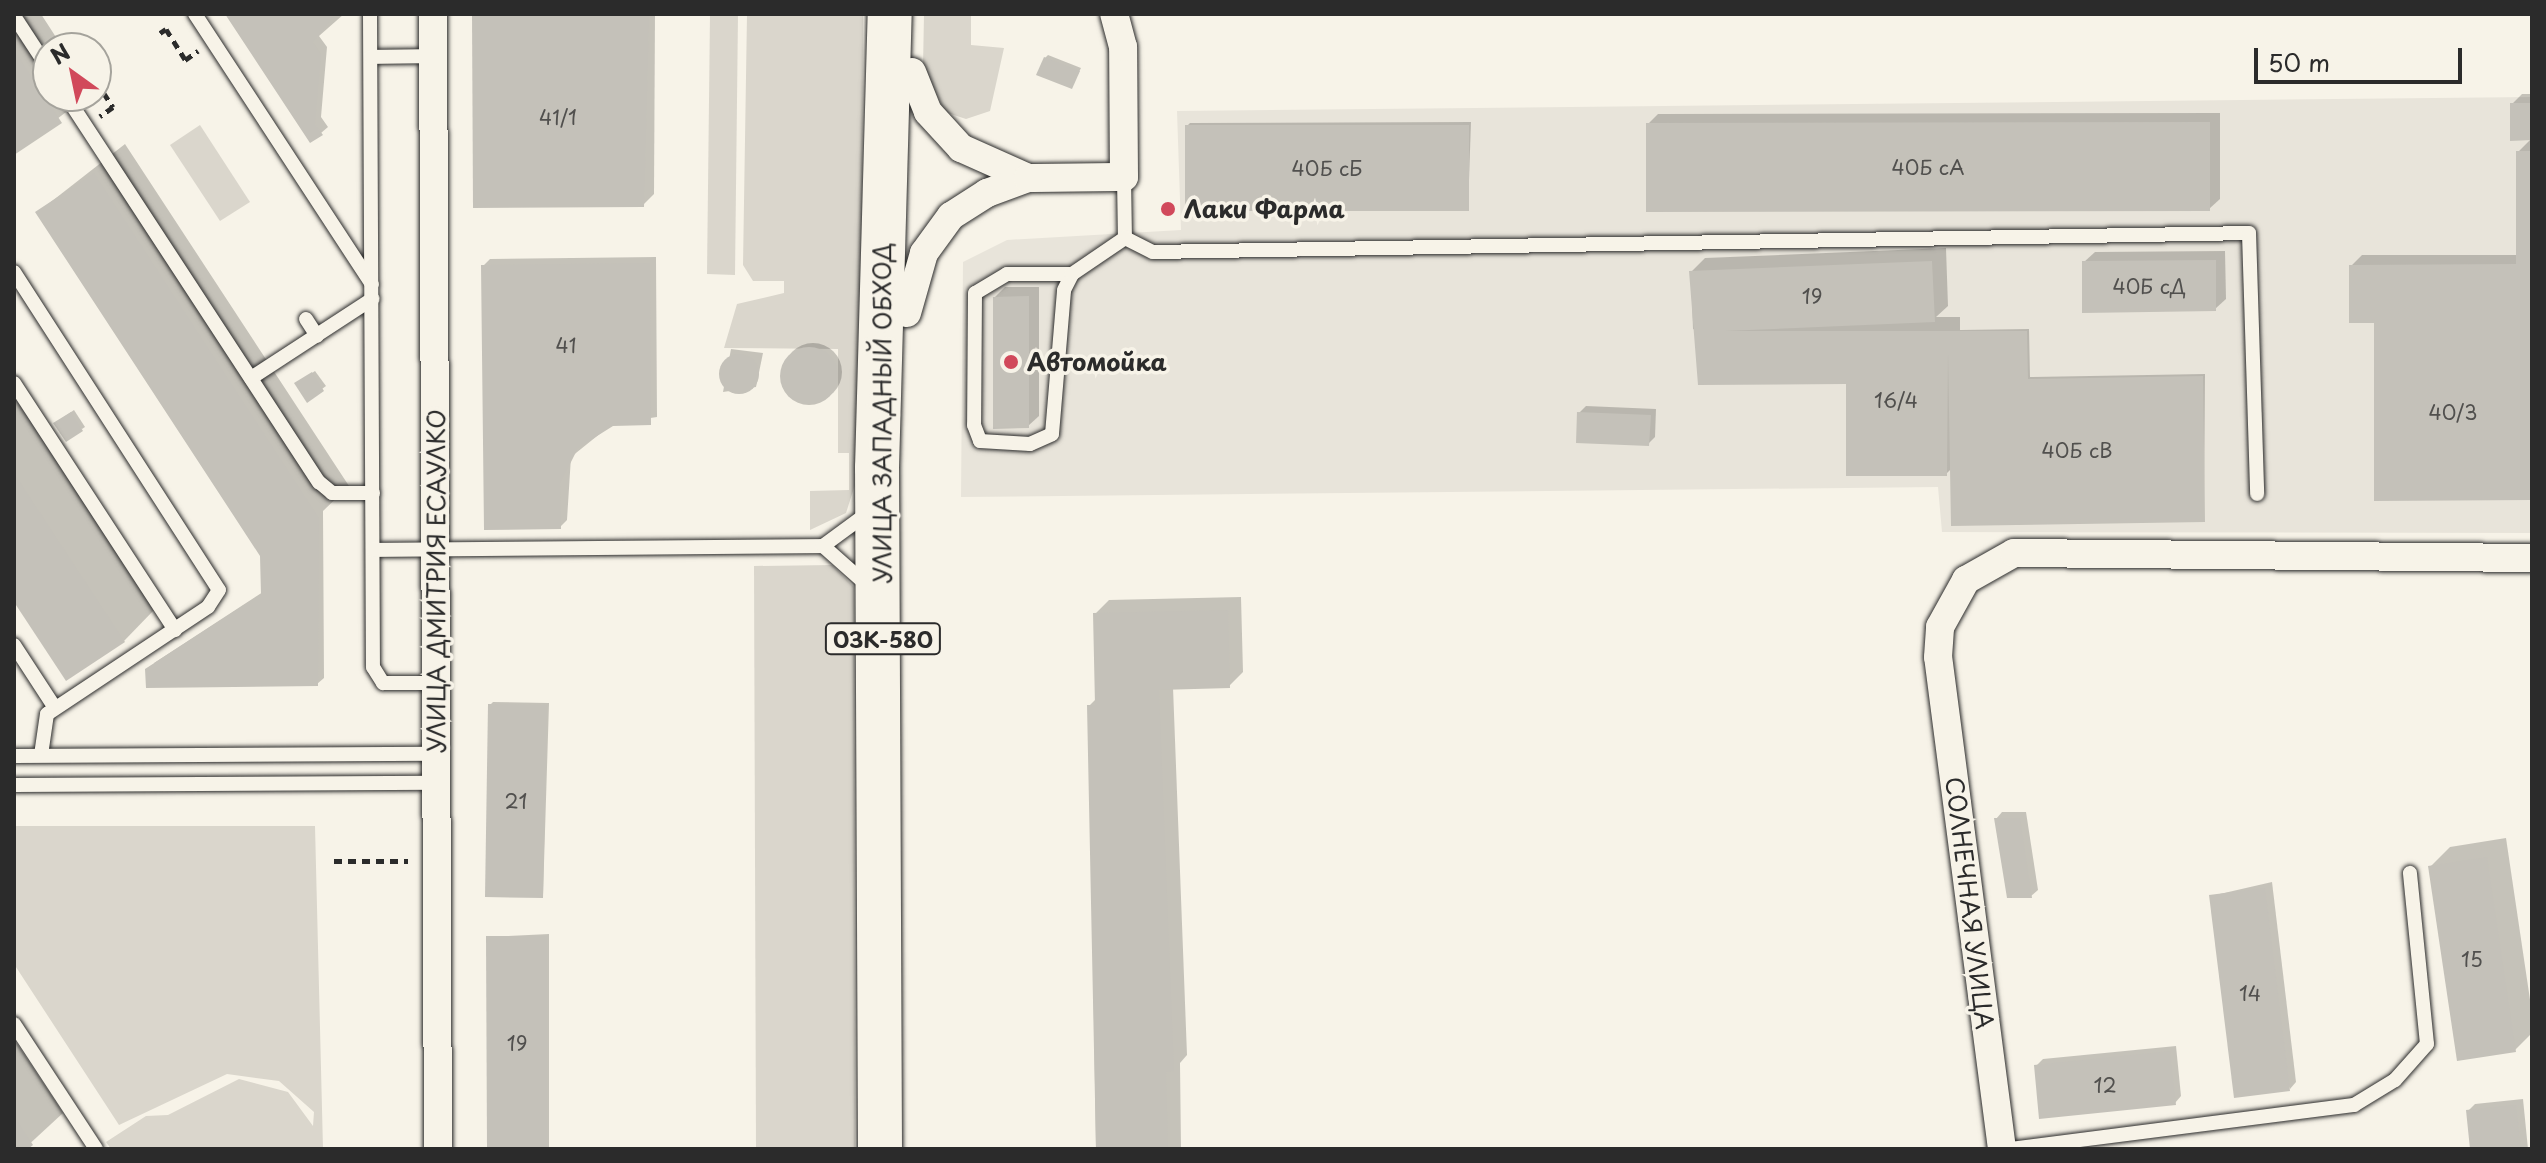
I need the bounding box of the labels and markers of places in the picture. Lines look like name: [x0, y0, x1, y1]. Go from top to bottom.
place label: Лаки Фарма: [1184, 195, 1346, 223]
marker: Лаки Фарма: [1159, 200, 1177, 218]
place label: Автомойка: [1027, 348, 1167, 376]
marker: Автомойка: [1002, 353, 1020, 371]

